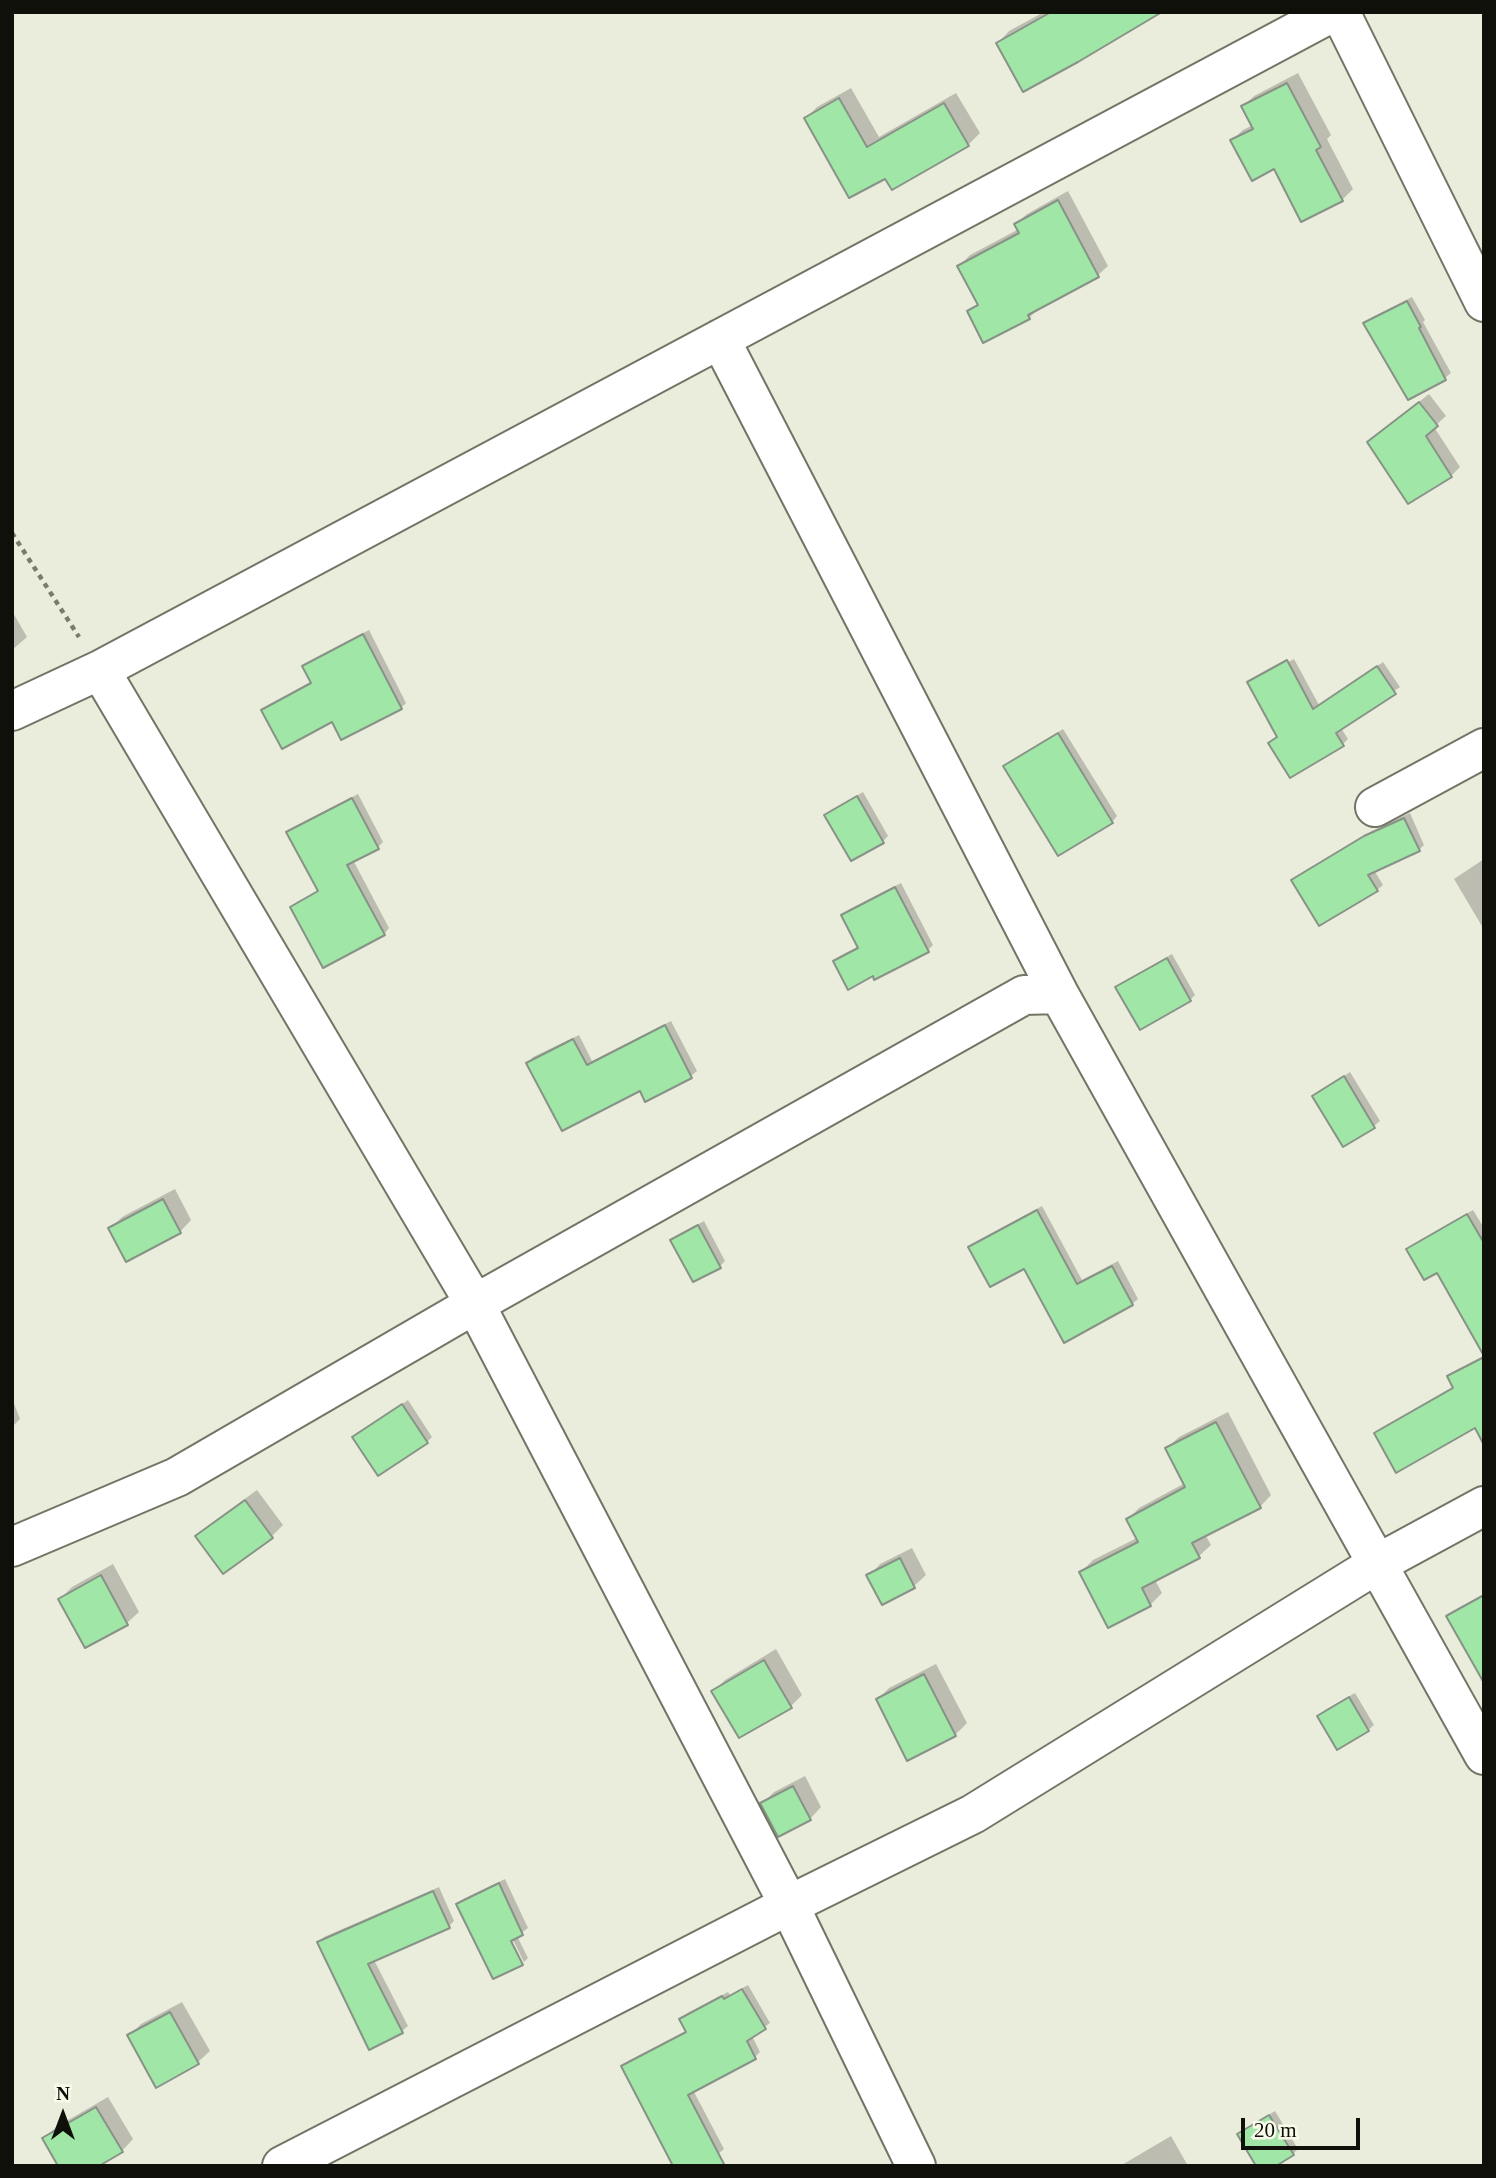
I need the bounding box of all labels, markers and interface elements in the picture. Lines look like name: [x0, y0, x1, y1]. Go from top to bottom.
north arrow: [28, 2080, 98, 2150]
text: N: [56, 2083, 70, 2104]
scale bar: [1244, 2104, 1363, 2148]
text: 20 m: [1254, 2118, 1297, 2142]

